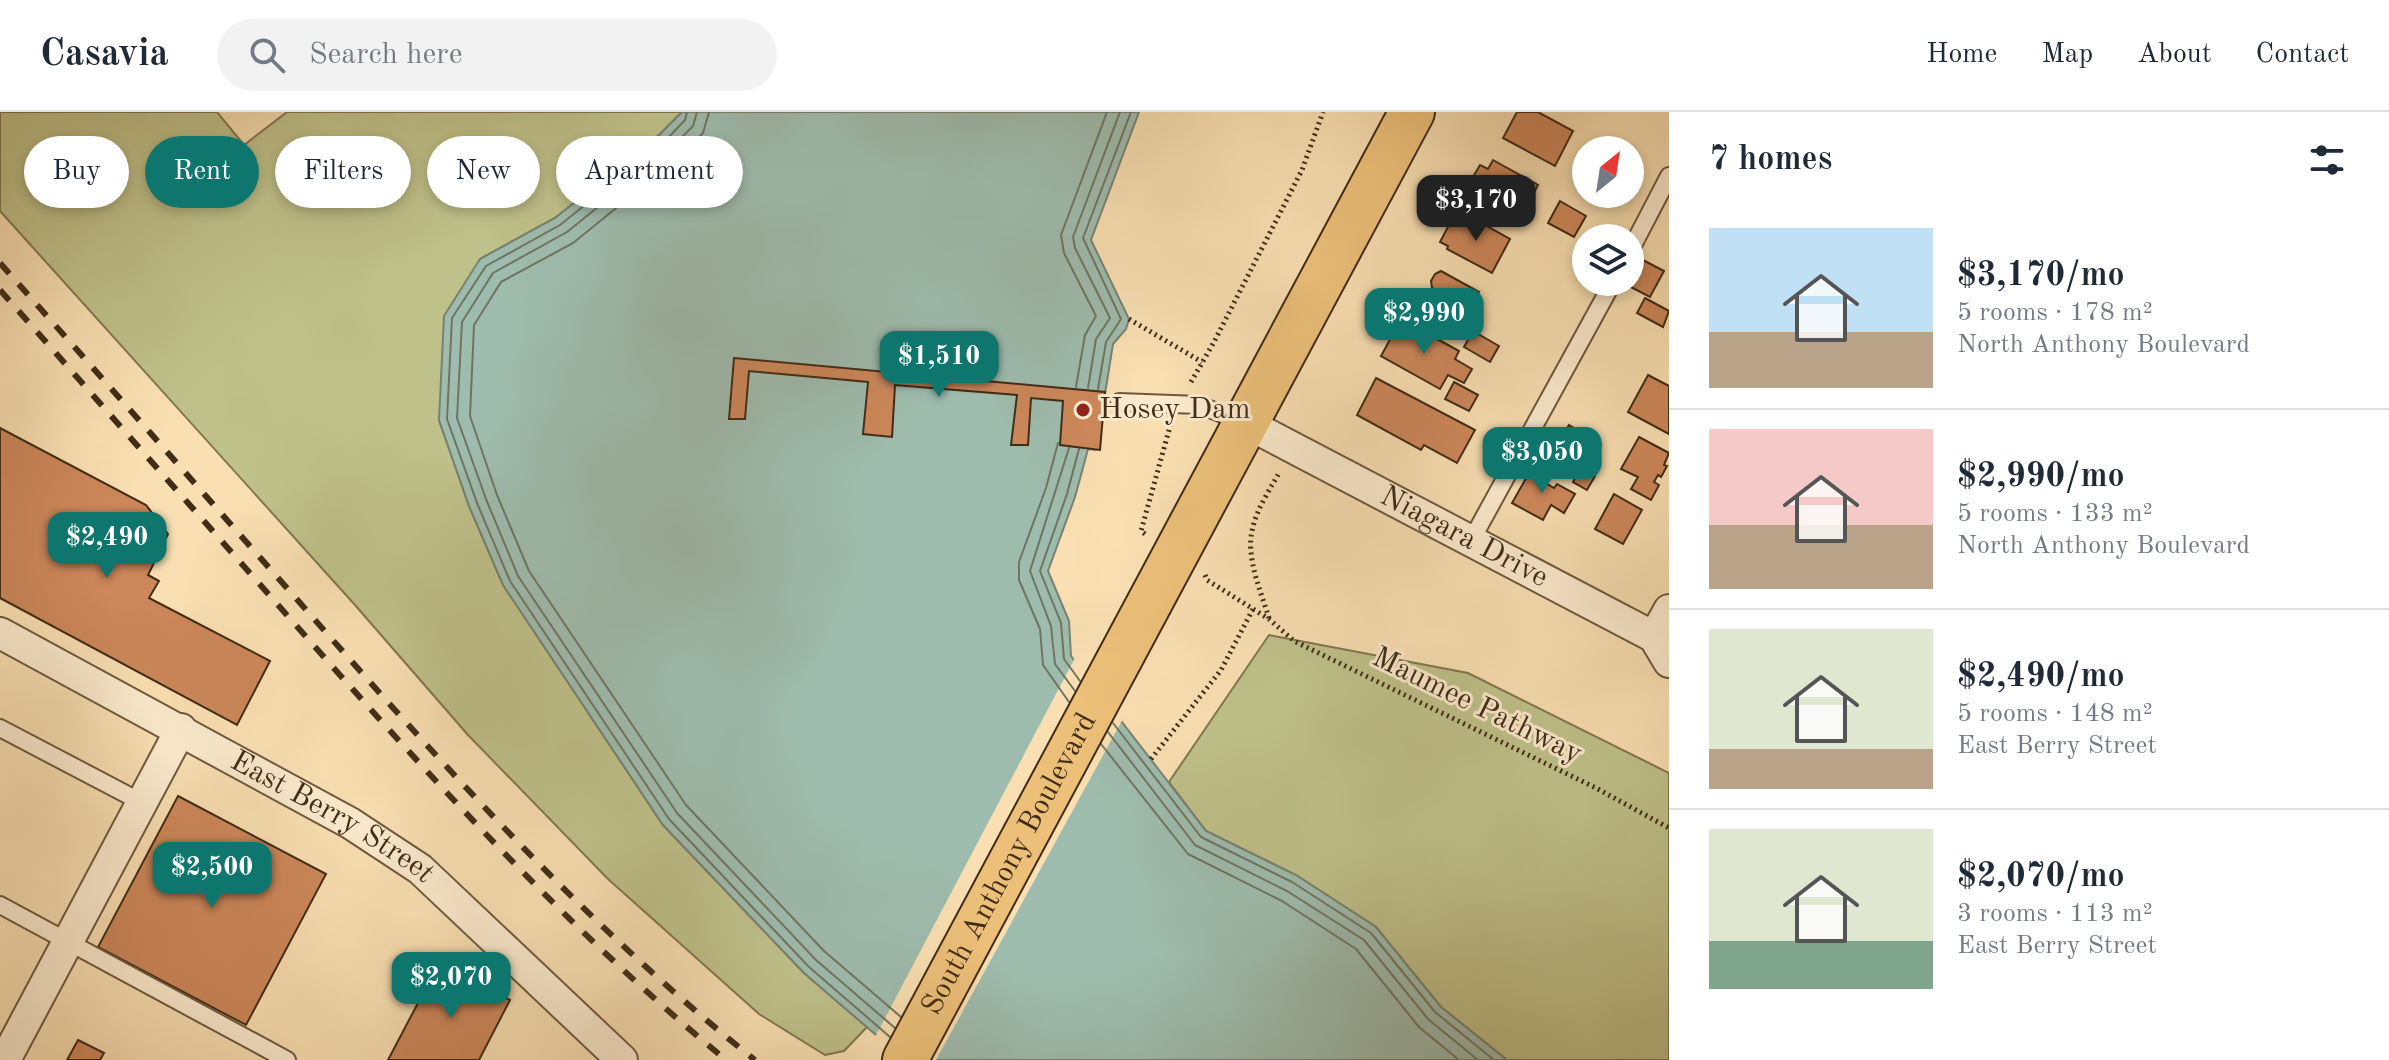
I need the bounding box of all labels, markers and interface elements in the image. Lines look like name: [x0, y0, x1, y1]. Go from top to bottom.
search box: [217, 19, 777, 91]
icon: search: [245, 33, 289, 77]
text: Casavia: [40, 36, 169, 74]
text: Search here: [309, 40, 462, 70]
text: Home: [1926, 41, 1997, 69]
text: Map: [2041, 41, 2093, 69]
text: About: [2137, 41, 2212, 69]
text: Contact: [2256, 41, 2349, 69]
chip: Buy: [24, 136, 129, 208]
chip: Rent: [145, 136, 259, 208]
chip: Filters: [275, 136, 411, 208]
chip: New: [427, 136, 540, 208]
chip: Apartment: [556, 136, 743, 208]
north arrow: [1572, 136, 1644, 208]
map controls: [1572, 136, 1644, 296]
icon: filters: [2305, 138, 2349, 182]
text: 7 homes: [1709, 143, 1832, 177]
pin: $3,170: [1411, 175, 1541, 243]
text: $3,170: [1435, 188, 1517, 214]
button: layers: [1572, 224, 1644, 296]
text: $3,170/mo: [1957, 259, 2125, 293]
icon: home: [1773, 260, 1869, 356]
pin: $2,990: [1359, 288, 1489, 356]
text: 5 rooms · 178 m²: [1957, 300, 2153, 326]
text: $2,990: [1383, 301, 1465, 327]
pin: $1,510: [874, 331, 1004, 399]
text: North Anthony Boulevard: [1957, 332, 2250, 358]
text: $1,510: [898, 344, 980, 370]
place label: Hosey Dam: [1099, 395, 1251, 425]
marker: Hosey Dam: [1074, 401, 1092, 419]
pin: $3,050: [1477, 427, 1607, 495]
text: $3,050: [1501, 440, 1583, 466]
text: $2,990/mo: [1957, 460, 2125, 494]
icon: home: [1773, 461, 1869, 557]
street label: Niagara Drive: [1375, 481, 1553, 593]
text: 5 rooms · 133 m²: [1957, 501, 2153, 527]
pin: $2,490: [42, 512, 172, 580]
text: $2,490: [66, 525, 148, 551]
text: North Anthony Boulevard: [1957, 533, 2250, 559]
street label: Maumee Pathway: [1367, 642, 1587, 770]
text: $2,490/mo: [1957, 660, 2125, 694]
icon: home: [1773, 661, 1869, 757]
text: 5 rooms · 148 m²: [1957, 701, 2153, 727]
street label: South Anthony Boulevard: [917, 708, 1102, 1020]
text: East Berry Street: [1957, 733, 2157, 759]
street label: East Berry Street: [226, 746, 440, 889]
pin: $2,500: [147, 842, 277, 910]
text: $2,500: [171, 855, 253, 881]
text: $2,070/mo: [1957, 860, 2125, 894]
icon: home: [1773, 861, 1869, 957]
text: 3 rooms · 113 m²: [1957, 901, 2153, 927]
text: East Berry Street: [1957, 933, 2157, 959]
pin: $2,070: [386, 952, 516, 1020]
text: $2,070: [410, 965, 492, 991]

